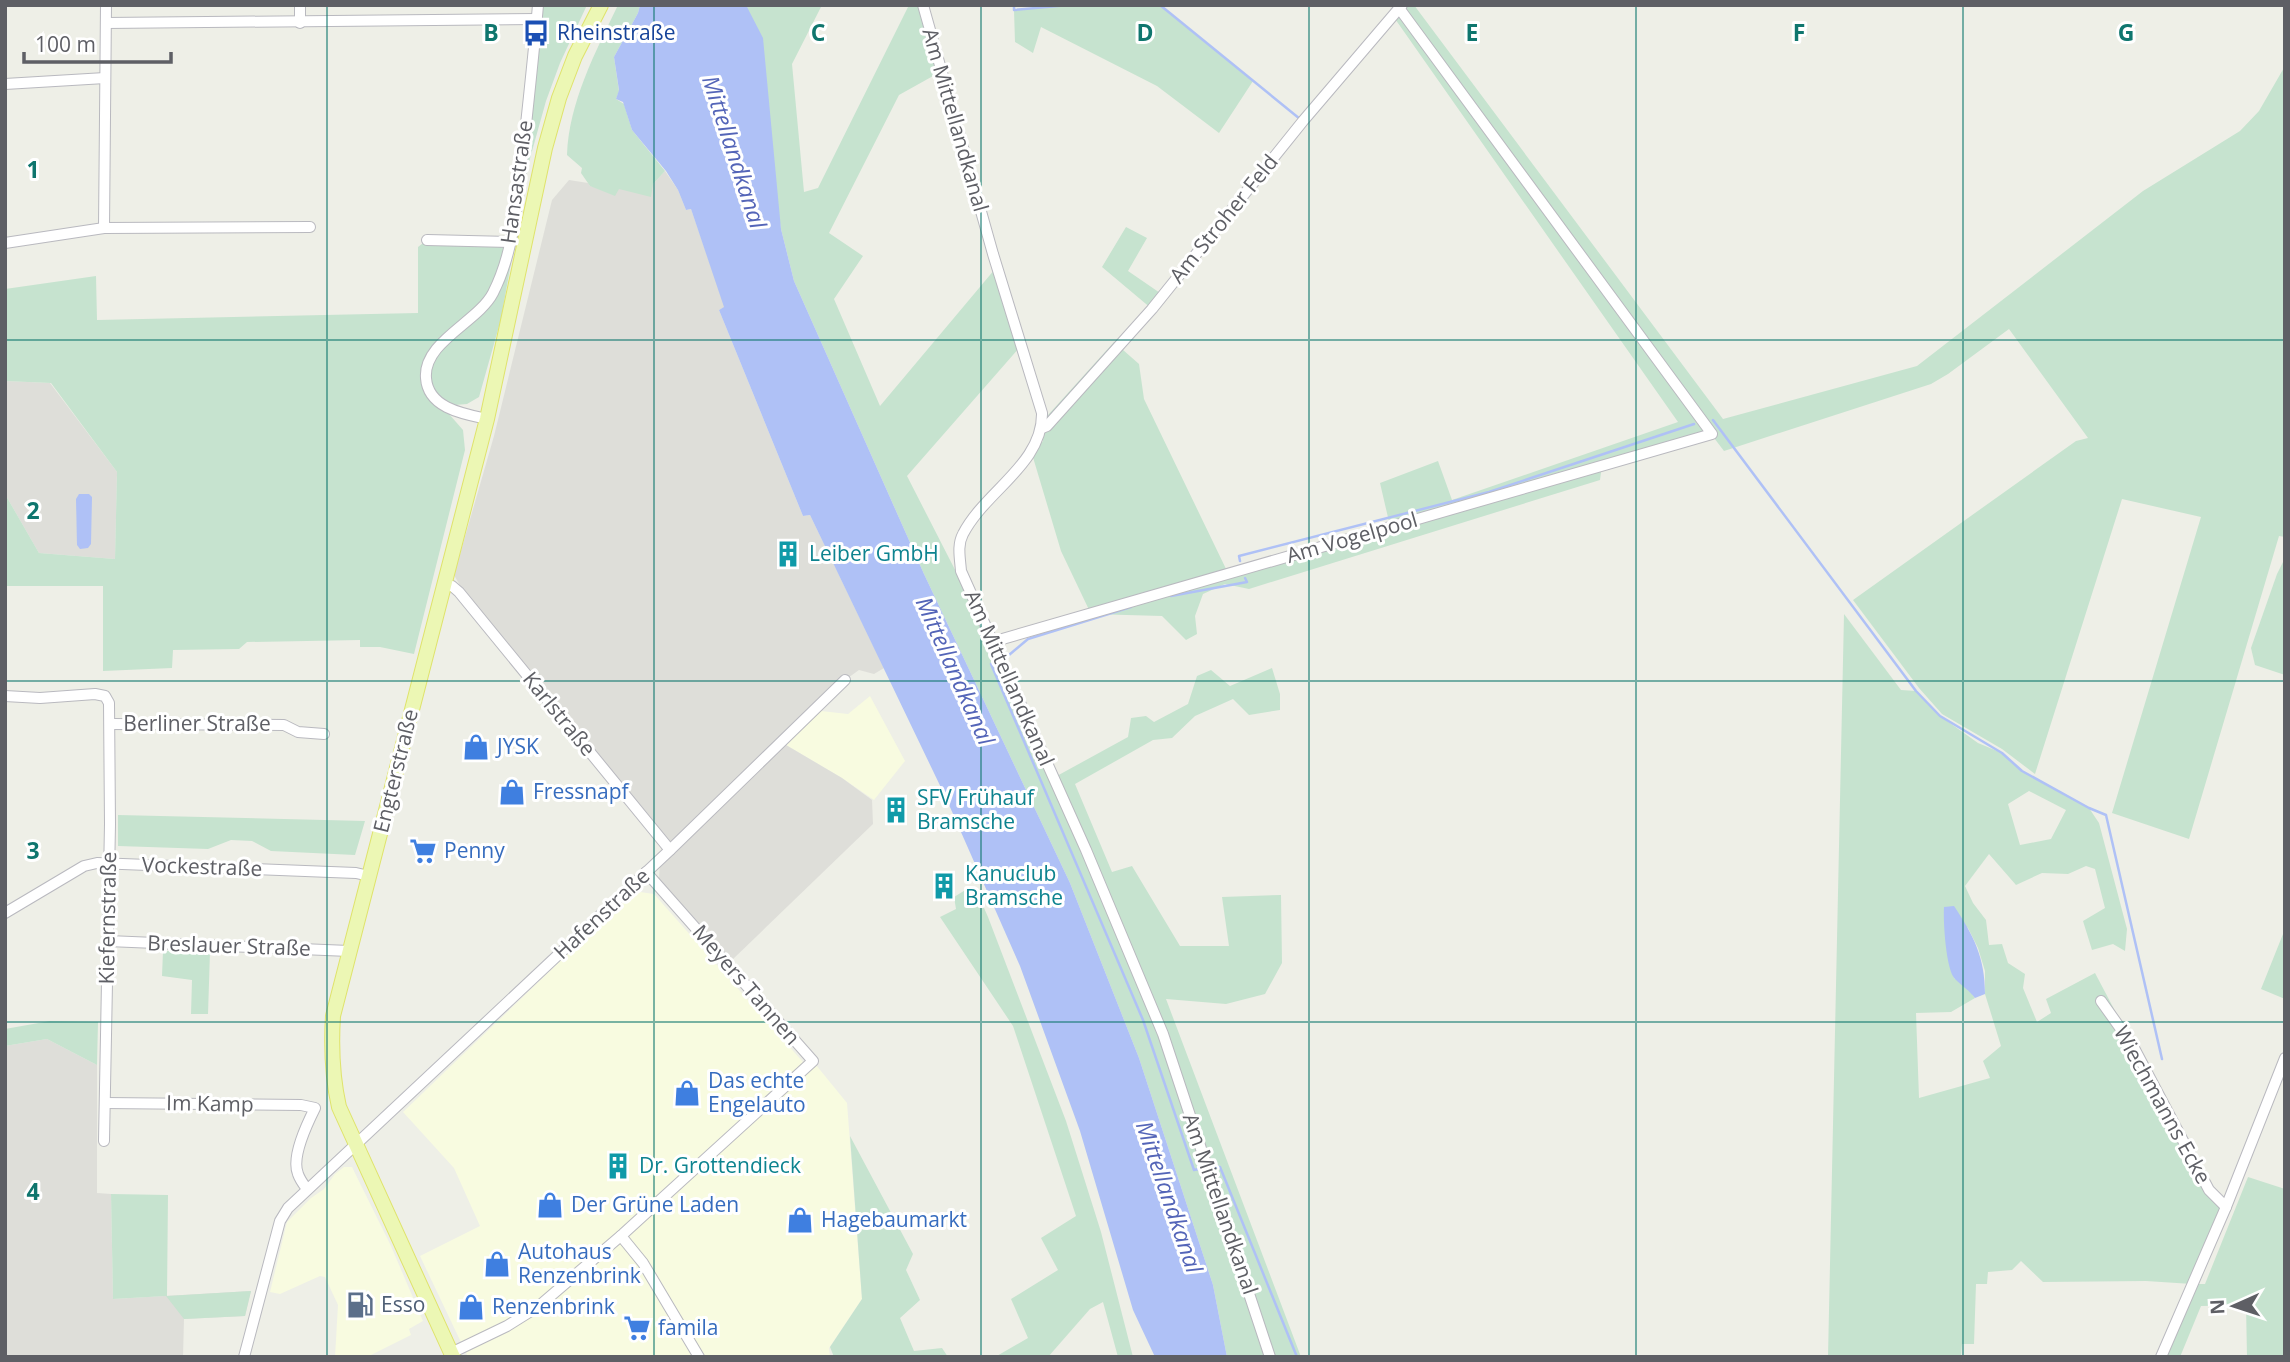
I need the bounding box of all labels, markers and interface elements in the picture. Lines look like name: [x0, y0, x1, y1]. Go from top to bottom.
text: B: [483, 16, 499, 48]
text: C: [811, 16, 825, 48]
text: D: [1136, 16, 1154, 48]
text: E: [1466, 16, 1478, 48]
text: F: [1793, 16, 1805, 48]
text: G: [2118, 16, 2134, 48]
bus stop icon: Rheinstraße: [521, 18, 551, 48]
place label: Rheinstraße: [557, 18, 675, 46]
scale bar: [24, 21, 172, 65]
street label: Am Mittellandkanal: [916, 25, 996, 215]
text: 100 m: [35, 30, 96, 58]
water label: Mittellandkanal: [695, 71, 775, 233]
street label: Hansastraße: [493, 118, 539, 245]
street label: Am Stroher Feld: [1163, 148, 1284, 289]
text: 1: [26, 153, 40, 185]
text: 2: [26, 494, 40, 526]
street label: Am Vogelpool: [1283, 505, 1421, 569]
building icon: Leiber GmbH: [773, 539, 803, 569]
place label: Leiber GmbH: [809, 539, 939, 567]
street label: Am Mittellandkanal: [959, 585, 1061, 770]
water label: Mittellandkanal: [909, 591, 1003, 751]
street label: Karlstraße: [517, 665, 602, 761]
street label: Engterstraße: [366, 706, 424, 835]
street label: Berliner Straße: [123, 709, 271, 737]
shop icon: JYSK: [461, 732, 491, 762]
place label: JYSK: [495, 732, 539, 760]
shop icon: Fressnapf: [497, 777, 527, 807]
place label: Fressnapf: [533, 777, 631, 805]
place label: SFV Frühauf Bramsche: [917, 783, 1036, 835]
building icon: SFV Frühauf Bramsche: [881, 795, 911, 825]
text: 3: [26, 834, 40, 866]
supermarket icon: Penny: [408, 836, 438, 866]
place label: Penny: [444, 836, 505, 864]
street label: Vockestraße: [141, 850, 263, 882]
street label: Kiefernstraße: [92, 851, 122, 985]
place label: Kanuclub Bramsche: [965, 859, 1063, 911]
street label: Hafenstraße: [547, 862, 655, 965]
building icon: Kanuclub Bramsche: [929, 871, 959, 901]
street label: Meyers Tannen: [687, 918, 807, 1050]
street label: Breslauer Straße: [147, 928, 311, 962]
street label: Wiechmanns Ecke: [2108, 1021, 2218, 1188]
place label: Das echte Engelauto: [708, 1066, 806, 1118]
shop icon: Das echte Engelauto: [672, 1078, 702, 1108]
street label: Im Kamp: [166, 1088, 254, 1118]
street label: Am Mittellandkanal: [1177, 1109, 1265, 1298]
water label: Mittellandkanal: [1129, 1116, 1211, 1278]
building icon: Dr. Grottendieck: [603, 1151, 633, 1181]
place label: Dr. Grottendieck: [639, 1151, 801, 1179]
text: 4: [26, 1175, 40, 1207]
shop icon: Der Grüne Laden: [535, 1190, 565, 1220]
place label: Der Grüne Laden: [571, 1190, 739, 1218]
shop icon: Hagebaumarkt: [785, 1205, 815, 1235]
place label: Hagebaumarkt: [821, 1205, 967, 1233]
place label: Autohaus Renzenbrink: [518, 1237, 641, 1289]
shop icon: Autohaus Renzenbrink: [482, 1249, 512, 1279]
north arrow: [2199, 1271, 2269, 1341]
fuel station icon: Esso: [345, 1290, 375, 1320]
place label: Esso: [381, 1290, 425, 1318]
shop icon: Renzenbrink: [456, 1292, 486, 1322]
place label: Renzenbrink: [492, 1292, 615, 1320]
text: N: [2204, 1298, 2230, 1315]
supermarket icon: famila: [622, 1313, 652, 1343]
place label: famila: [658, 1313, 718, 1341]

